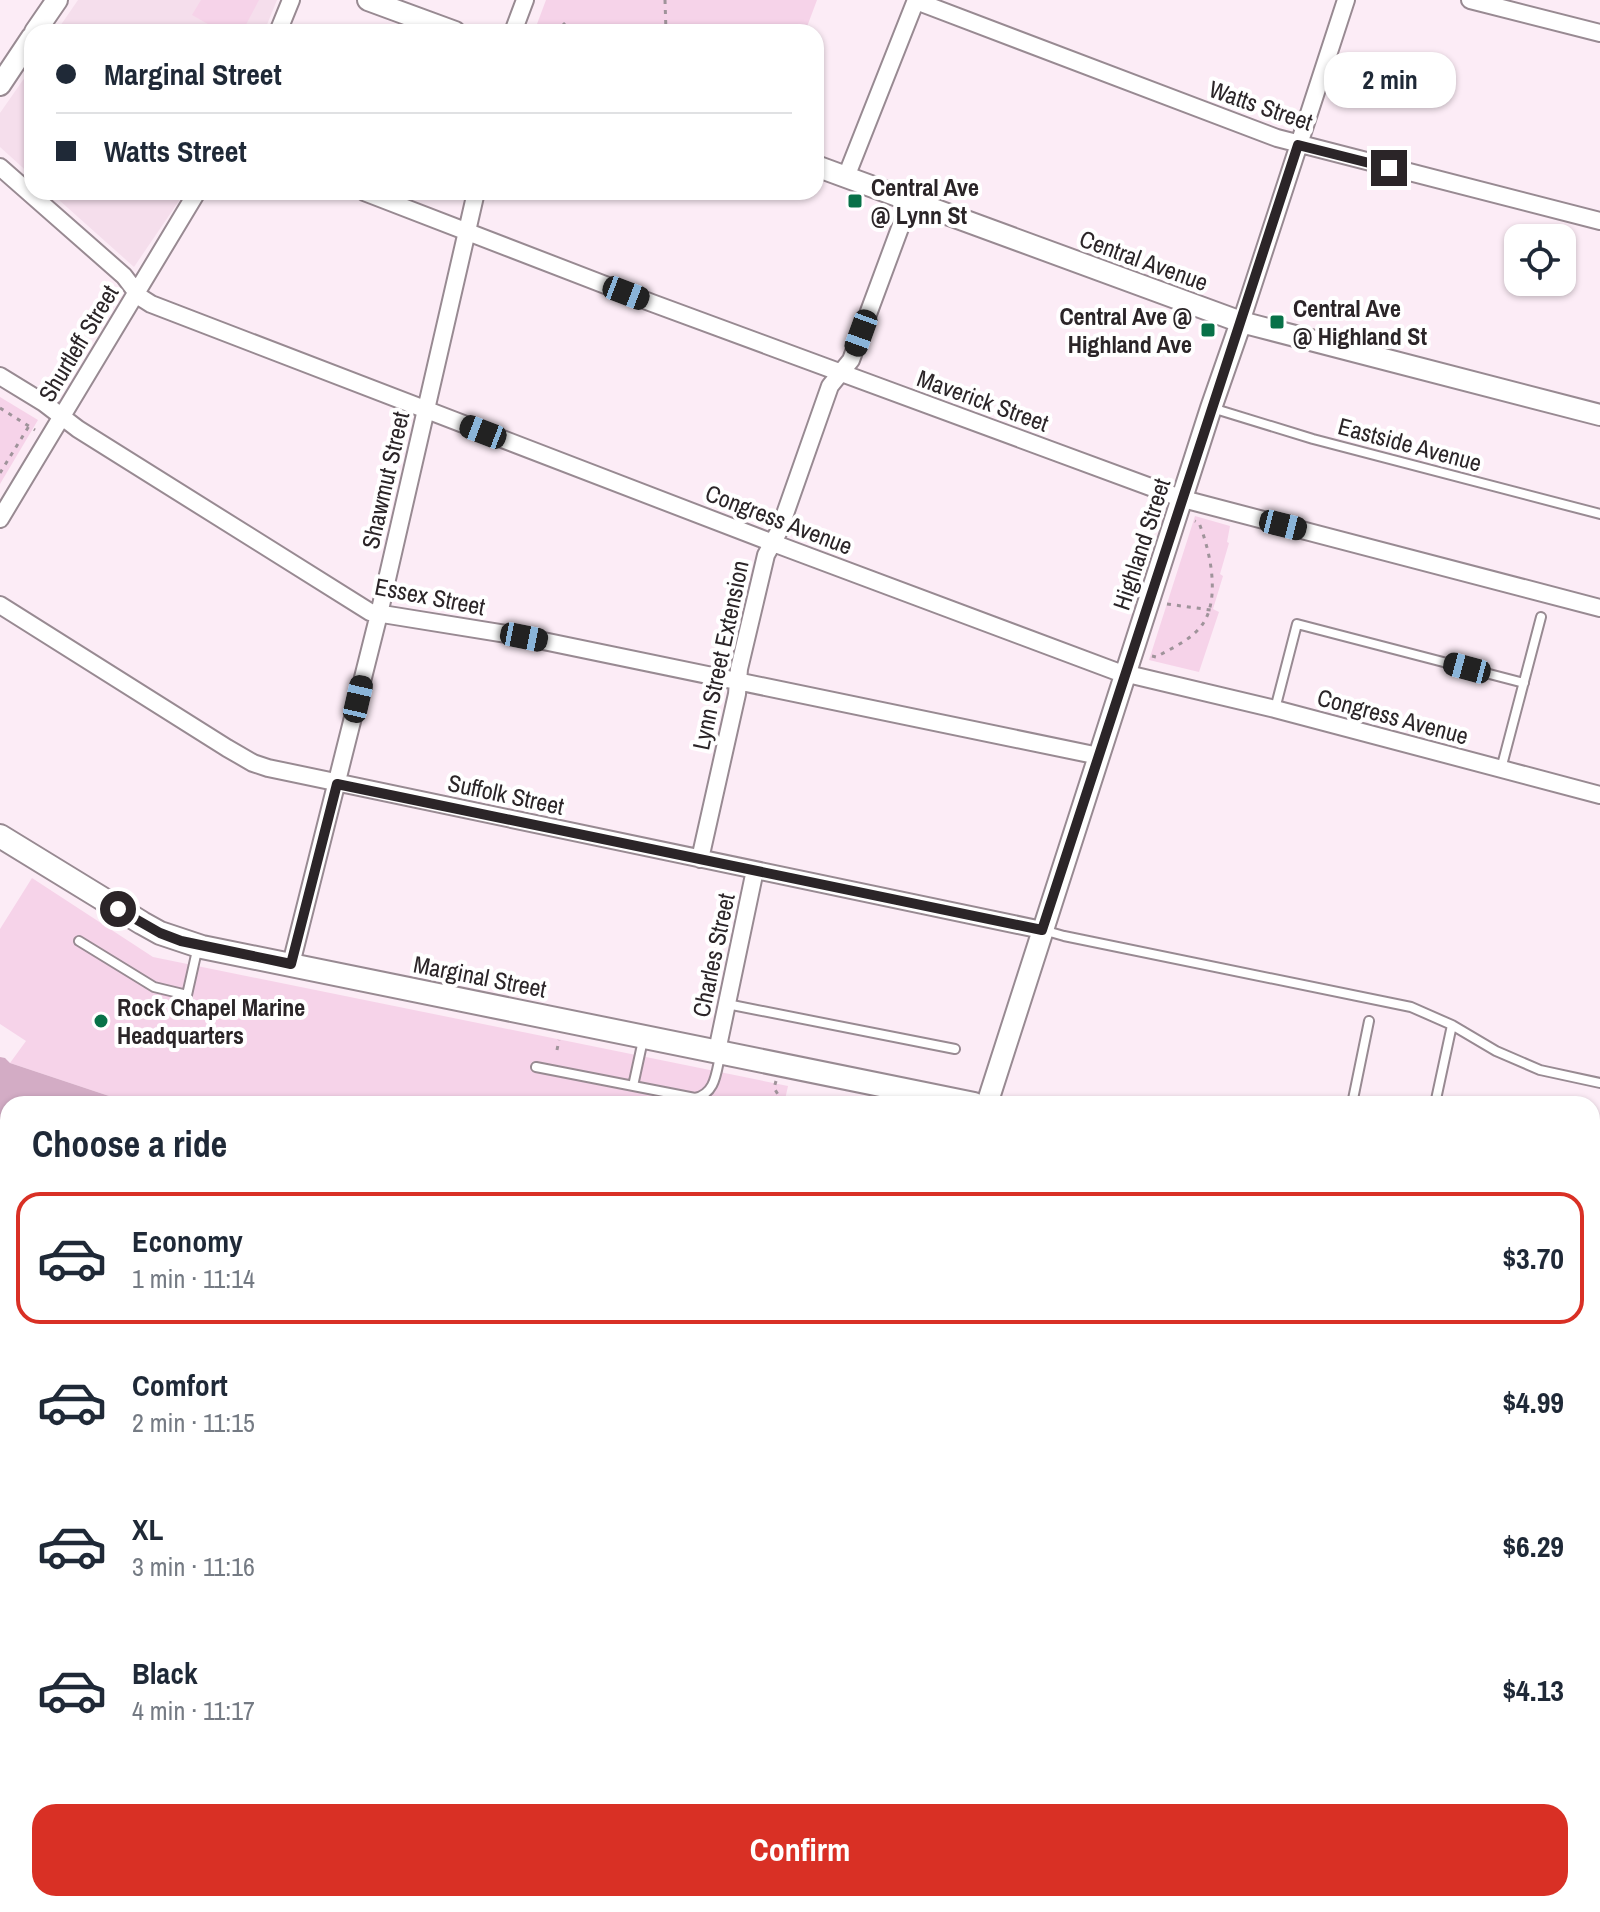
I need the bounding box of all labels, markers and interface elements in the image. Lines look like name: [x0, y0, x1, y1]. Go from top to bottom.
callout: 2 min: [1323, 52, 1455, 108]
text: Marginal Street: [104, 54, 282, 94]
text: 2 min: [1362, 62, 1418, 97]
street label: Watts Street: [1205, 72, 1318, 138]
text: Watts Street: [104, 131, 247, 171]
route end: [1371, 150, 1407, 186]
place label: Central Ave @ Lynn St: [871, 171, 979, 231]
marker: Central Ave @ Lynn St: [846, 192, 864, 210]
street label: Central Avenue: [1075, 222, 1213, 298]
map controls: [1504, 224, 1576, 296]
button: locate: [1504, 224, 1576, 296]
car: [599, 273, 653, 313]
street label: Shurtleff Street: [31, 278, 126, 407]
place label: Central Ave @ Highland St: [1293, 292, 1427, 352]
place label: Central Ave @ Highland Ave: [1059, 300, 1192, 360]
car: [842, 306, 880, 360]
marker: Central Ave @ Highland St: [1268, 313, 1286, 331]
marker: Central Ave @ Highland Ave: [1199, 321, 1217, 339]
street label: Maverick Street: [913, 361, 1054, 439]
street label: Shawmut Street: [354, 408, 416, 552]
street label: Eastside Avenue: [1335, 409, 1485, 479]
car: [456, 412, 510, 452]
street label: Highland Street: [1105, 474, 1178, 614]
street label: Congress Avenue: [701, 476, 857, 562]
car: [1257, 508, 1309, 542]
street label: Lynn Street Extension: [684, 557, 756, 753]
street label: Essex Street: [372, 570, 488, 622]
car: [498, 621, 550, 653]
car: [1441, 650, 1493, 686]
car: [341, 673, 375, 725]
street label: Congress Avenue: [1314, 680, 1472, 752]
street label: Suffolk Street: [445, 766, 567, 822]
street label: Charles Street: [684, 890, 742, 1020]
route start: [100, 891, 136, 927]
street label: Marginal Street: [411, 947, 550, 1005]
place label: Rock Chapel Marine Headquarters: [117, 991, 305, 1051]
marker: Rock Chapel Marine Headquarters: [92, 1012, 110, 1030]
text: Choose a ride: [32, 1120, 227, 1168]
text: Economy: [132, 1221, 243, 1261]
icon: car: [36, 1222, 108, 1294]
text: $3.70: [1502, 1238, 1564, 1278]
text: 1 min · 11:14: [132, 1261, 255, 1296]
text: Comfort: [132, 1365, 228, 1405]
icon: car: [36, 1366, 108, 1438]
text: $4.99: [1502, 1382, 1564, 1422]
text: 2 min · 11:15: [132, 1405, 255, 1440]
text: XL: [132, 1509, 163, 1549]
icon: car: [36, 1510, 108, 1582]
text: $6.29: [1502, 1526, 1564, 1566]
text: 3 min · 11:16: [132, 1549, 255, 1584]
text: Black: [132, 1653, 198, 1693]
icon: car: [36, 1654, 108, 1726]
text: $4.13: [1502, 1670, 1564, 1710]
text: 4 min · 11:17: [132, 1693, 255, 1728]
button: Confirm: [32, 1804, 1568, 1896]

